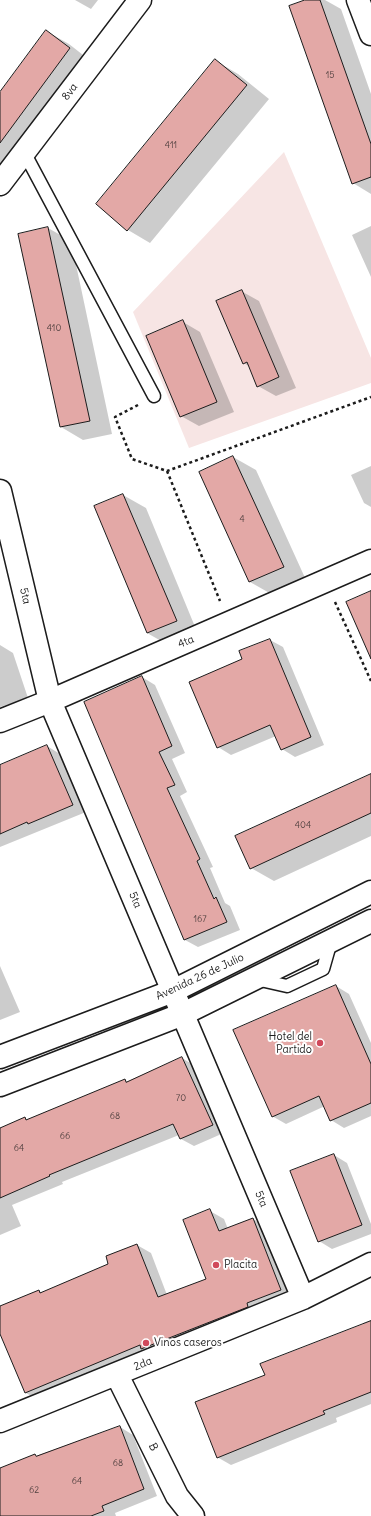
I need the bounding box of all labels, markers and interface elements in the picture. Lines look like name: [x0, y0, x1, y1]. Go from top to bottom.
house number: 15: [326, 70, 334, 80]
street label: 8va: [59, 81, 81, 103]
house number: 411: [165, 140, 177, 150]
house number: 410: [47, 323, 61, 333]
house number: 4: [239, 514, 245, 524]
street label: 5ta: [17, 587, 33, 605]
street label: 4ta: [176, 633, 196, 651]
house number: 404: [295, 820, 311, 830]
street label: 5ta: [126, 890, 144, 910]
house number: 167: [193, 914, 207, 924]
street label: Avenida 26 de Julio: [154, 951, 246, 1003]
place label: Hotel del Partido: [269, 1030, 312, 1056]
marker: Hotel del Partido: [315, 1038, 325, 1048]
house number: 70: [176, 1093, 186, 1103]
house number: 68: [110, 1111, 120, 1121]
house number: 66: [60, 1131, 70, 1141]
house number: 64: [14, 1143, 24, 1153]
street label: 5ta: [252, 1189, 270, 1209]
place label: Placita: [224, 1258, 257, 1272]
marker: Placita: [211, 1260, 221, 1270]
place label: Vinos caseros: [154, 1336, 222, 1350]
marker: Vinos caseros: [141, 1338, 151, 1348]
street label: 2da: [132, 1354, 154, 1374]
street label: B: [145, 1441, 161, 1453]
house number: 68: [113, 1458, 123, 1468]
house number: 64: [72, 1476, 82, 1486]
house number: 62: [29, 1485, 39, 1495]

